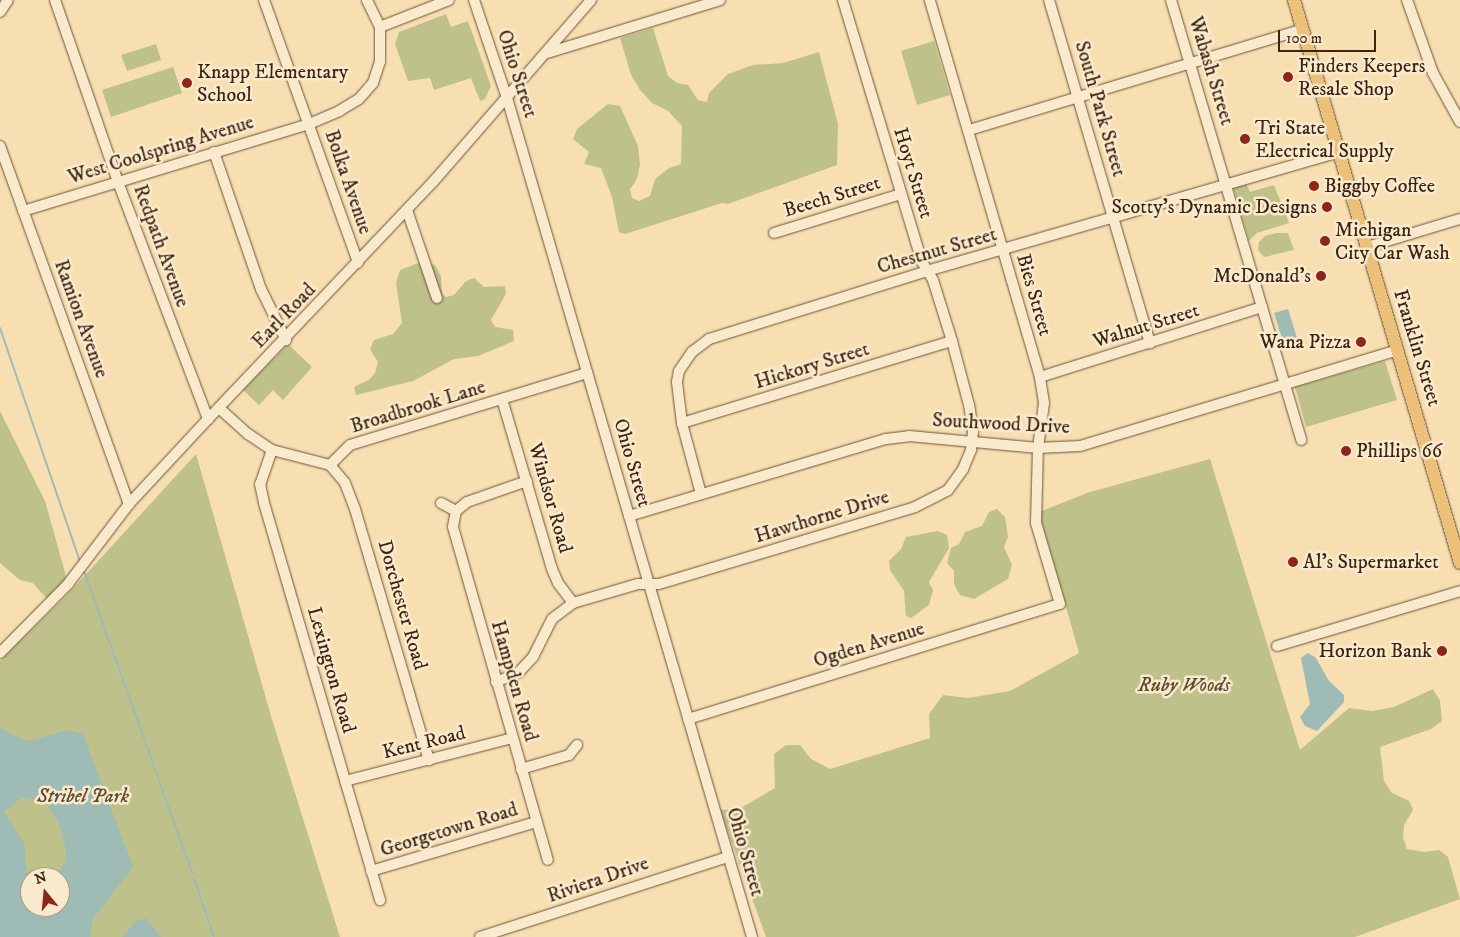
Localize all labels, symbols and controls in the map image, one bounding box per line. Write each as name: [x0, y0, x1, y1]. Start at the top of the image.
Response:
street label: Wabash Street: [1183, 14, 1239, 128]
scale bar: [1280, 20, 1378, 52]
street label: Ohio Street: [492, 27, 542, 121]
text: 100 m: [1286, 29, 1322, 48]
street label: South Park Street: [1069, 38, 1131, 180]
place label: Finders Keepers Resale Shop: [1298, 54, 1425, 101]
place label: Knapp Elementary School: [197, 60, 348, 107]
marker: Finders Keepers Resale Shop: [1282, 71, 1294, 83]
marker: Knapp Elementary School: [181, 77, 193, 89]
street label: West Coolspring Avenue: [65, 110, 257, 190]
place label: Tri State Electrical Supply: [1255, 116, 1394, 163]
street label: Hoyt Street: [888, 125, 938, 221]
street label: Bolka Avenue: [319, 127, 377, 237]
marker: Tri State Electrical Supply: [1239, 133, 1251, 145]
street label: Beech Street: [781, 171, 883, 223]
place label: Biggby Coffee: [1324, 174, 1435, 198]
marker: Biggby Coffee: [1308, 180, 1320, 192]
street label: Redpath Avenue: [128, 181, 194, 311]
place label: Scotty's Dynamic Designs: [1111, 195, 1317, 219]
marker: Scotty's Dynamic Designs: [1321, 201, 1333, 213]
place label: Michigan City Car Wash: [1335, 218, 1450, 265]
street label: Chestnut Street: [875, 222, 999, 280]
marker: Michigan City Car Wash: [1319, 235, 1331, 247]
street label: Bies Street: [1011, 251, 1057, 339]
street label: Ramion Avenue: [48, 257, 114, 381]
place label: McDonald's: [1213, 264, 1311, 288]
marker: McDonald's: [1315, 270, 1327, 282]
street label: Earl Road: [247, 278, 321, 354]
street label: Franklin Street: [1388, 287, 1446, 409]
street label: Walnut Street: [1090, 298, 1202, 354]
place label: Wana Pizza: [1260, 330, 1351, 354]
marker: Wana Pizza: [1355, 336, 1367, 348]
street label: Hickory Street: [752, 337, 872, 395]
street label: Broadbrook Lane: [348, 375, 488, 439]
street label: Southwood Drive: [932, 408, 1070, 440]
street label: Ohio Street: [608, 416, 656, 510]
place label: Phillips 66: [1356, 439, 1442, 463]
street label: Windsor Road: [523, 440, 577, 556]
marker: Phillips 66: [1340, 445, 1352, 457]
street label: Hawthorne Drive: [752, 485, 892, 549]
street label: Dorchester Road: [372, 537, 432, 673]
place label: Al's Supermarket: [1303, 550, 1439, 574]
marker: Al's Supermarket: [1287, 556, 1299, 568]
street label: Lexington Road: [302, 604, 360, 736]
street label: Ogden Avenue: [811, 617, 927, 673]
street label: Hampden Road: [485, 618, 543, 744]
place label: Horizon Bank: [1319, 639, 1432, 663]
marker: Horizon Bank: [1436, 645, 1448, 657]
park label: Ruby Woods: [1138, 673, 1230, 697]
street label: Kent Road: [380, 721, 468, 765]
park label: Stribel Park: [37, 784, 129, 808]
street label: Georgetown Road: [377, 798, 521, 862]
street label: Ohio Street: [721, 805, 769, 899]
street label: Riviera Drive: [544, 851, 652, 909]
north arrow: [20, 867, 70, 917]
text: N: [33, 868, 49, 889]

